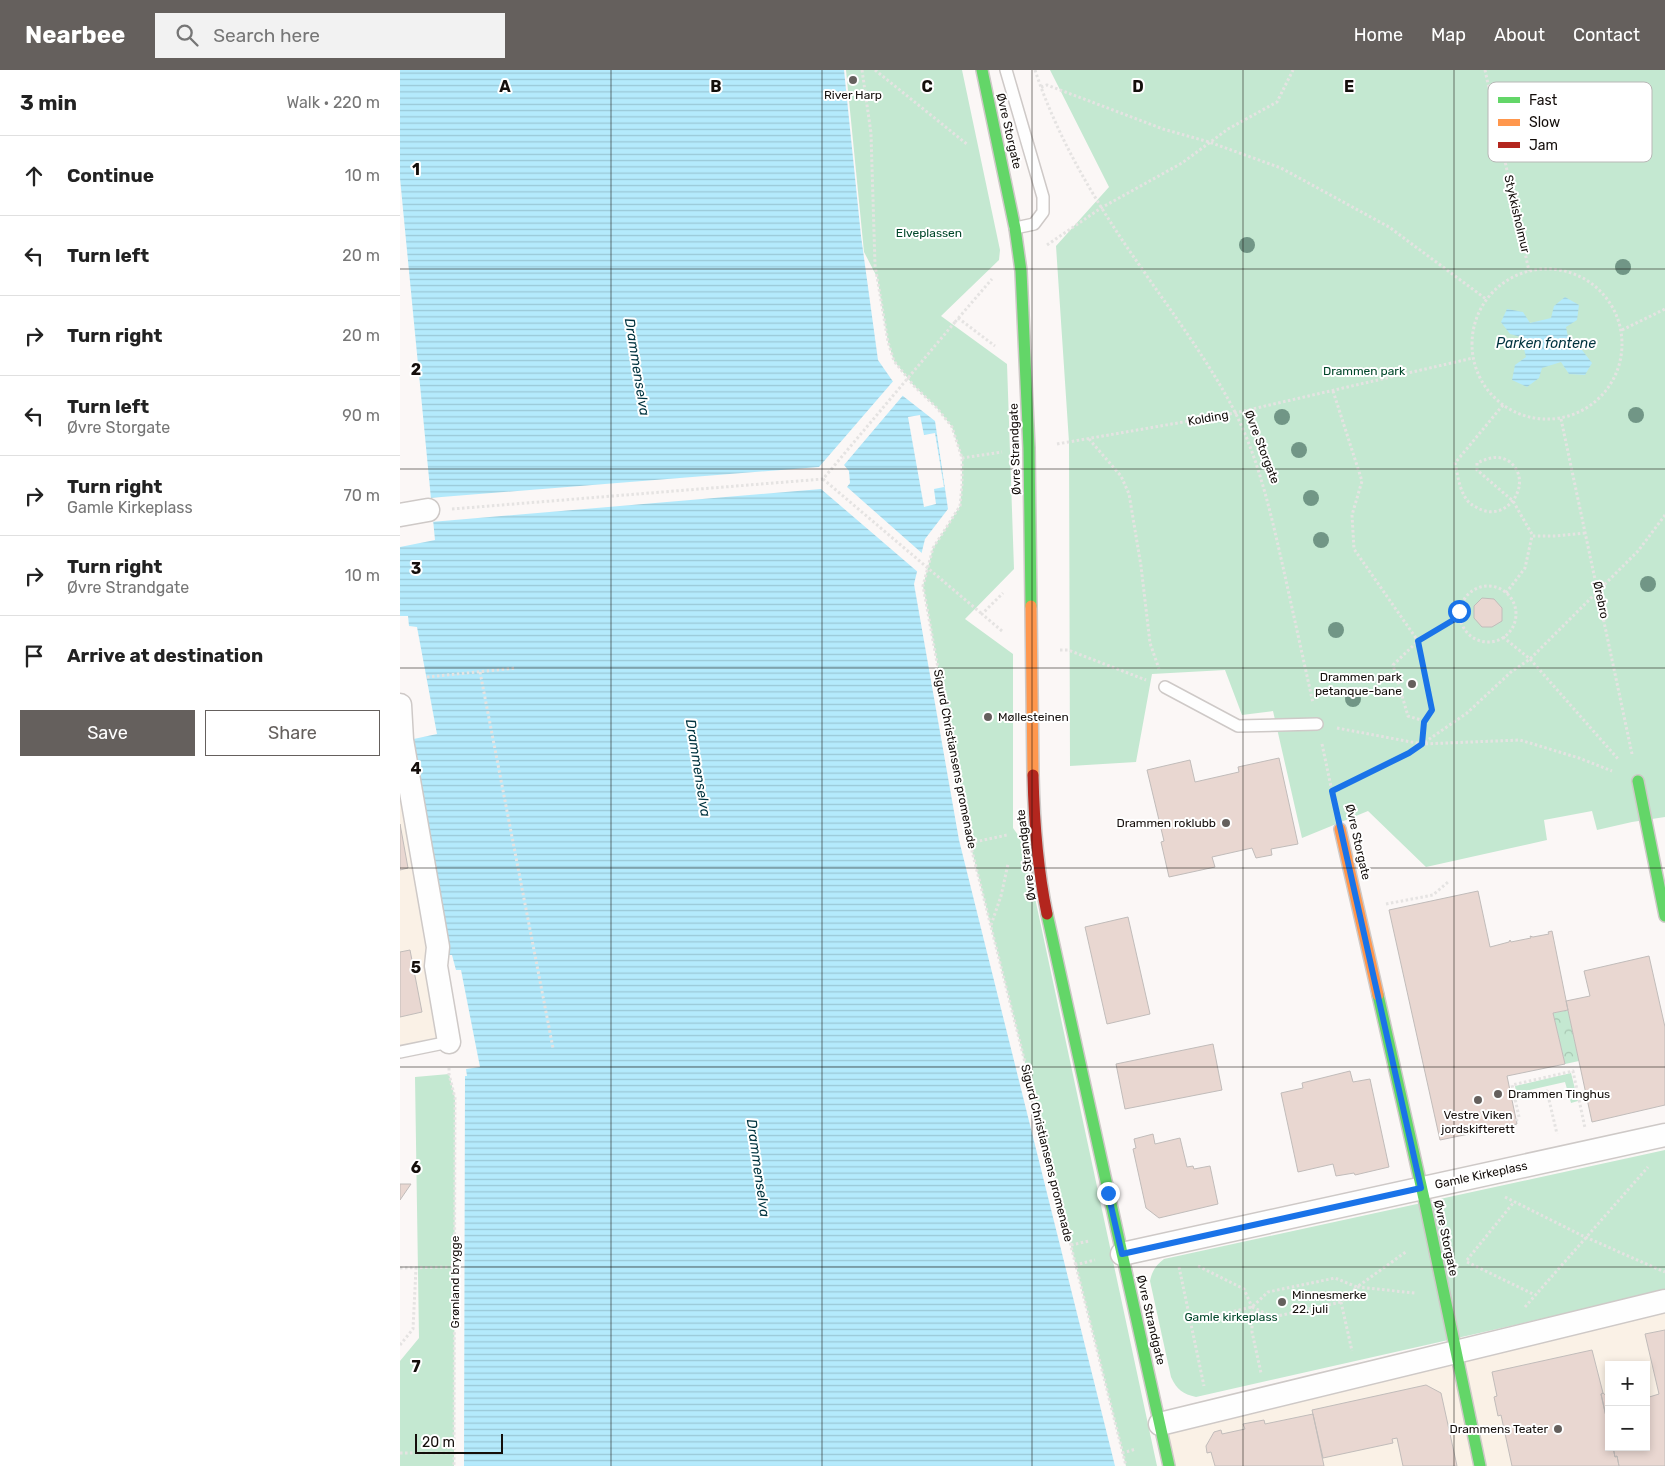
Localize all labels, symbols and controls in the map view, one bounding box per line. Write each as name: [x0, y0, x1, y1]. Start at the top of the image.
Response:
search box: [155, 13, 505, 58]
text: Nearbee: [25, 21, 125, 49]
icon: search: [173, 21, 201, 49]
text: Search here: [213, 24, 320, 47]
text: Home: [1354, 24, 1403, 46]
text: Map: [1431, 24, 1466, 46]
text: About: [1494, 24, 1545, 46]
text: Contact: [1573, 24, 1640, 46]
marker: River Harp: [847, 74, 859, 86]
text: A: [499, 77, 511, 96]
text: B: [710, 77, 722, 96]
text: C: [921, 77, 933, 96]
text: D: [1132, 77, 1144, 96]
text: E: [1344, 77, 1354, 96]
legend: [1488, 82, 1652, 162]
place label: River Harp: [824, 88, 882, 102]
text: 3 min: [20, 90, 77, 115]
street label: Øvre Storgate: [993, 92, 1025, 171]
text: Fast: [1529, 92, 1558, 109]
text: Walk · 220 m: [287, 93, 380, 112]
text: Slow: [1529, 114, 1560, 131]
text: Jam: [1529, 137, 1558, 154]
text: 1: [412, 160, 420, 179]
icon: ahead: [20, 162, 48, 190]
text: Continue: [67, 164, 154, 187]
text: 10 m: [345, 166, 380, 185]
street label: Stykkisholmur: [1501, 174, 1533, 255]
park label: Elveplassen: [896, 226, 962, 240]
icon: left: [20, 242, 48, 270]
text: Turn left: [67, 244, 149, 267]
text: 20 m: [342, 246, 380, 265]
water label: Drammenselva: [621, 317, 653, 417]
icon: right: [20, 322, 48, 350]
text: Turn right: [67, 324, 162, 347]
text: 20 m: [342, 326, 380, 345]
water label: Parken fontene: [1496, 335, 1596, 352]
text: 2: [411, 360, 421, 379]
park label: Drammen park: [1323, 364, 1406, 378]
text: Turn left: [67, 395, 149, 418]
icon: left: [20, 402, 48, 430]
street label: Øvre Strandgate: [1006, 403, 1024, 495]
text: 90 m: [342, 406, 380, 425]
street label: Kolding: [1187, 408, 1229, 428]
street label: Øvre Storgate: [1242, 408, 1283, 486]
text: Øvre Storgate: [67, 418, 170, 437]
text: Turn right: [67, 475, 162, 498]
icon: right: [20, 482, 48, 510]
text: 70 m: [343, 486, 380, 505]
text: Gamle Kirkeplass: [67, 498, 193, 517]
text: Turn right: [67, 555, 162, 578]
text: 3: [411, 559, 421, 578]
icon: right: [20, 562, 48, 590]
text: 10 m: [345, 566, 380, 585]
text: Øvre Strandgate: [67, 578, 189, 597]
street label: Ørebro: [1590, 580, 1612, 620]
route start: [1448, 600, 1471, 623]
icon: arrive: [20, 642, 48, 670]
text: Arrive at destination: [67, 644, 263, 667]
street label: Sigurd Christiansens promenade: [931, 668, 979, 850]
place label: Drammen park petanque-bane: [1315, 670, 1403, 698]
marker: Drammen park petanque-bane: [1406, 678, 1418, 690]
button: Save: [20, 710, 195, 756]
button: Share: [205, 710, 380, 756]
place label: Møllesteinen: [998, 710, 1069, 724]
marker: Møllesteinen: [982, 711, 994, 723]
water label: Drammenselva: [682, 718, 714, 818]
text: 4: [411, 759, 422, 778]
street label: Øvre Storgate: [1342, 803, 1374, 882]
street label: Øvre Strandgate: [1013, 808, 1039, 901]
place label: Drammen roklubb: [1116, 816, 1216, 830]
marker: Drammen roklubb: [1220, 817, 1232, 829]
text: 5: [411, 958, 421, 977]
street label: Sigurd Christiansens promenade: [1018, 1063, 1076, 1243]
place label: Drammen Tinghus: [1508, 1087, 1610, 1101]
marker: Drammen Tinghus: [1492, 1088, 1504, 1100]
marker: Vestre Viken jordskifterett: [1472, 1094, 1484, 1106]
place label: Vestre Viken jordskifterett: [1440, 1108, 1515, 1136]
water label: Drammenselva: [743, 1118, 773, 1218]
text: 6: [411, 1158, 421, 1177]
street label: Gamle Kirkeplass: [1433, 1158, 1529, 1192]
route end: [1097, 1182, 1120, 1205]
street label: Øvre Storgate: [1431, 1199, 1461, 1278]
street label: Grønland brygge: [448, 1235, 462, 1328]
street label: Øvre Strandgate: [1134, 1274, 1168, 1367]
place label: Minnesmerke 22. juli: [1292, 1288, 1367, 1316]
marker: Minnesmerke 22. juli: [1276, 1296, 1288, 1308]
park label: Gamle kirkeplass: [1184, 1310, 1278, 1324]
text: 7: [411, 1357, 421, 1376]
map controls: [1605, 1361, 1650, 1451]
button: +: [1605, 1361, 1650, 1406]
button: −: [1605, 1406, 1650, 1451]
place label: Drammens Teater: [1450, 1422, 1548, 1436]
marker: Drammens Teater: [1552, 1423, 1564, 1435]
scale bar: [415, 1431, 502, 1454]
text: 20 m: [422, 1434, 455, 1451]

